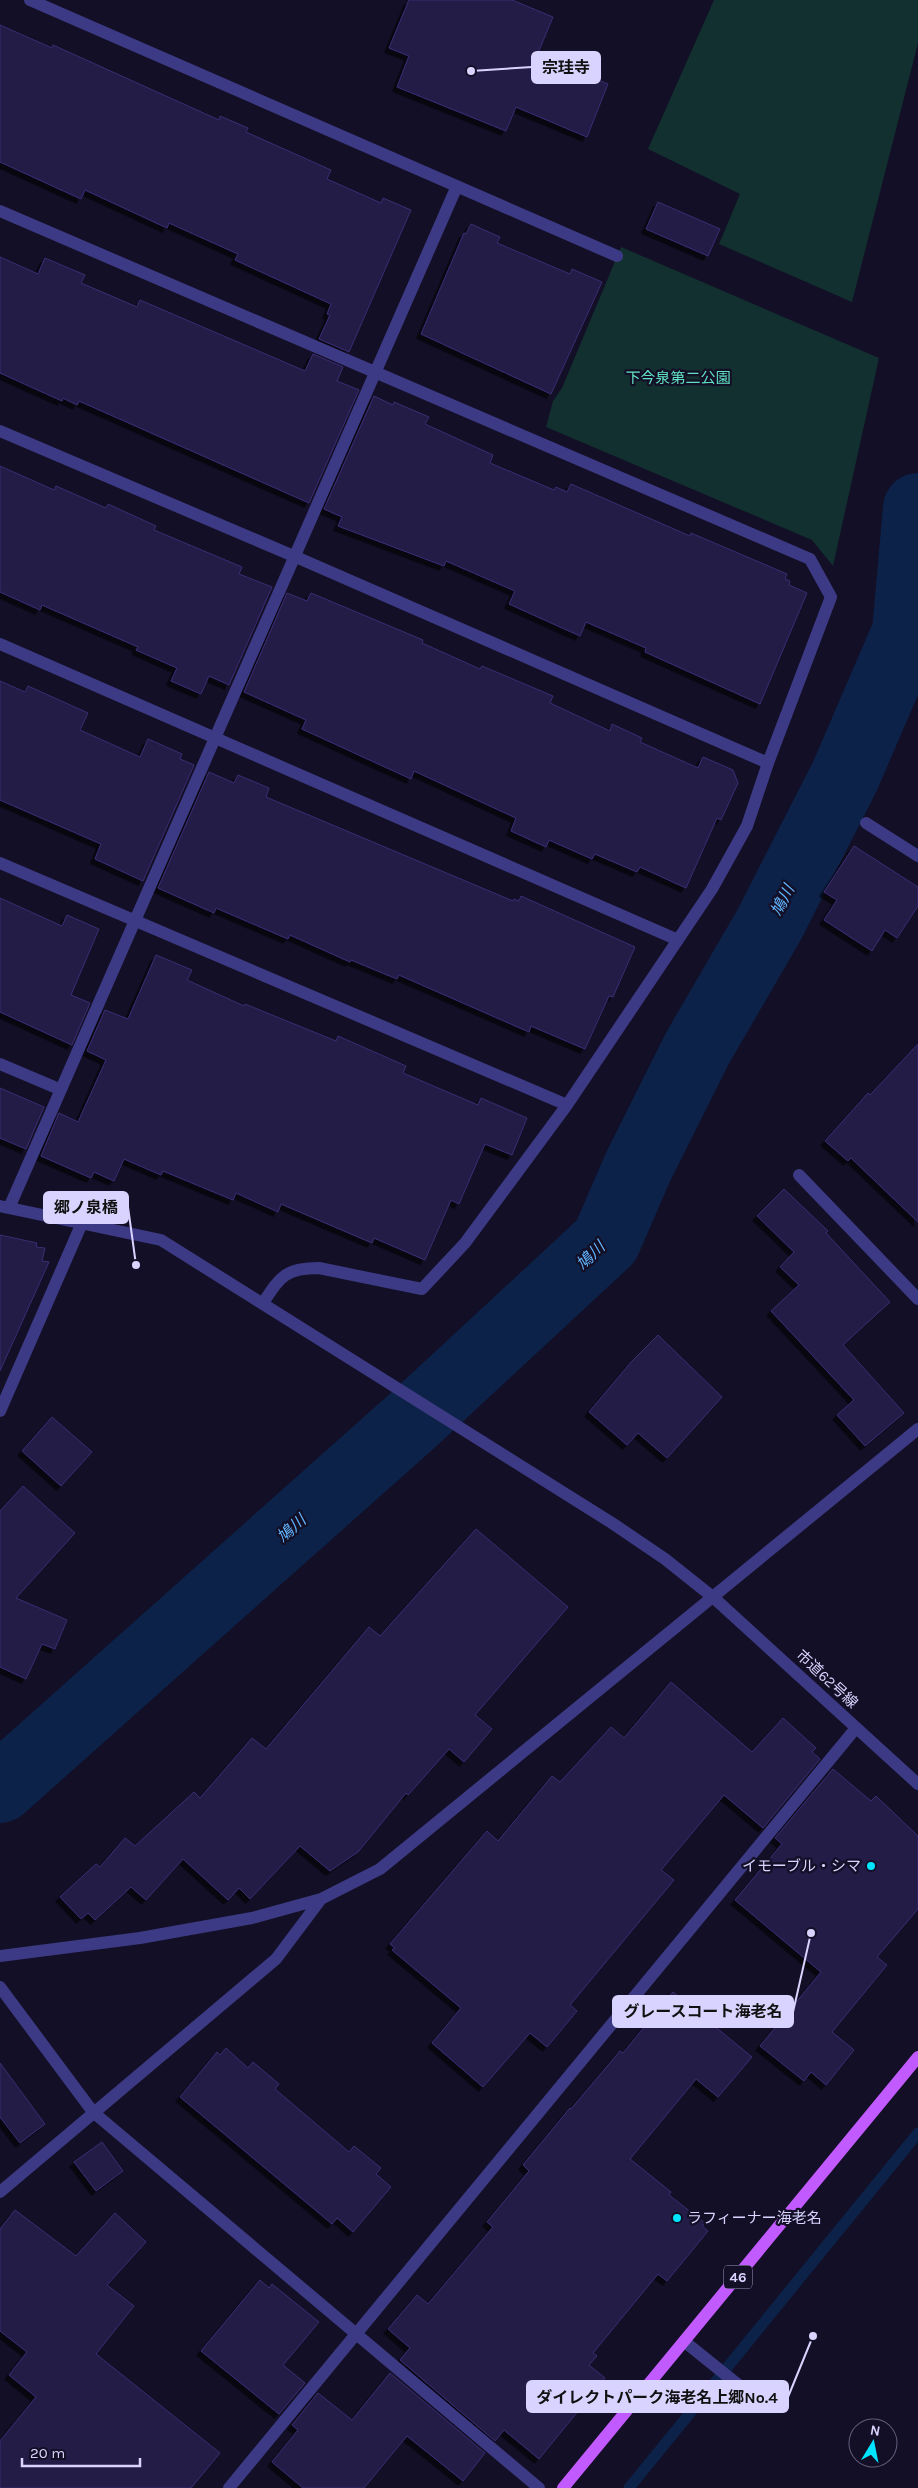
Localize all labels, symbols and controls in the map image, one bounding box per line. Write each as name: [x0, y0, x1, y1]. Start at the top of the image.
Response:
callout: 宗珪寺: [532, 52, 600, 83]
text: 宗珪寺: [542, 58, 590, 77]
park label: 下今泉第二公園: [625, 369, 731, 387]
water label: 鳩川: [767, 880, 799, 919]
callout: 郷ノ泉橋: [44, 1192, 128, 1223]
text: 郷ノ泉橋: [54, 1198, 118, 1217]
water label: 鳩川: [572, 1236, 610, 1273]
water label: 鳩川: [273, 1509, 311, 1546]
street label: 市道62号線: [793, 1646, 861, 1712]
place label: イモーブル・シマ: [742, 1857, 861, 1875]
marker: イモーブル・シマ: [865, 1860, 877, 1872]
callout: グレースコート海老名: [613, 1996, 793, 2027]
text: グレースコート海老名: [623, 2002, 783, 2021]
place label: ラフィーナー海老名: [687, 2209, 822, 2227]
marker: ラフィーナー海老名: [671, 2212, 683, 2224]
road number: 46: [724, 2266, 752, 2288]
callout: ダイレクトパーク海老名上郷No.4: [527, 2381, 788, 2412]
text: ダイレクトパーク海老名上郷No.4: [536, 2388, 778, 2407]
north arrow: [848, 2418, 898, 2468]
text: N: [869, 2421, 882, 2440]
scale bar: [22, 2436, 140, 2468]
text: 20 m: [30, 2444, 65, 2462]

